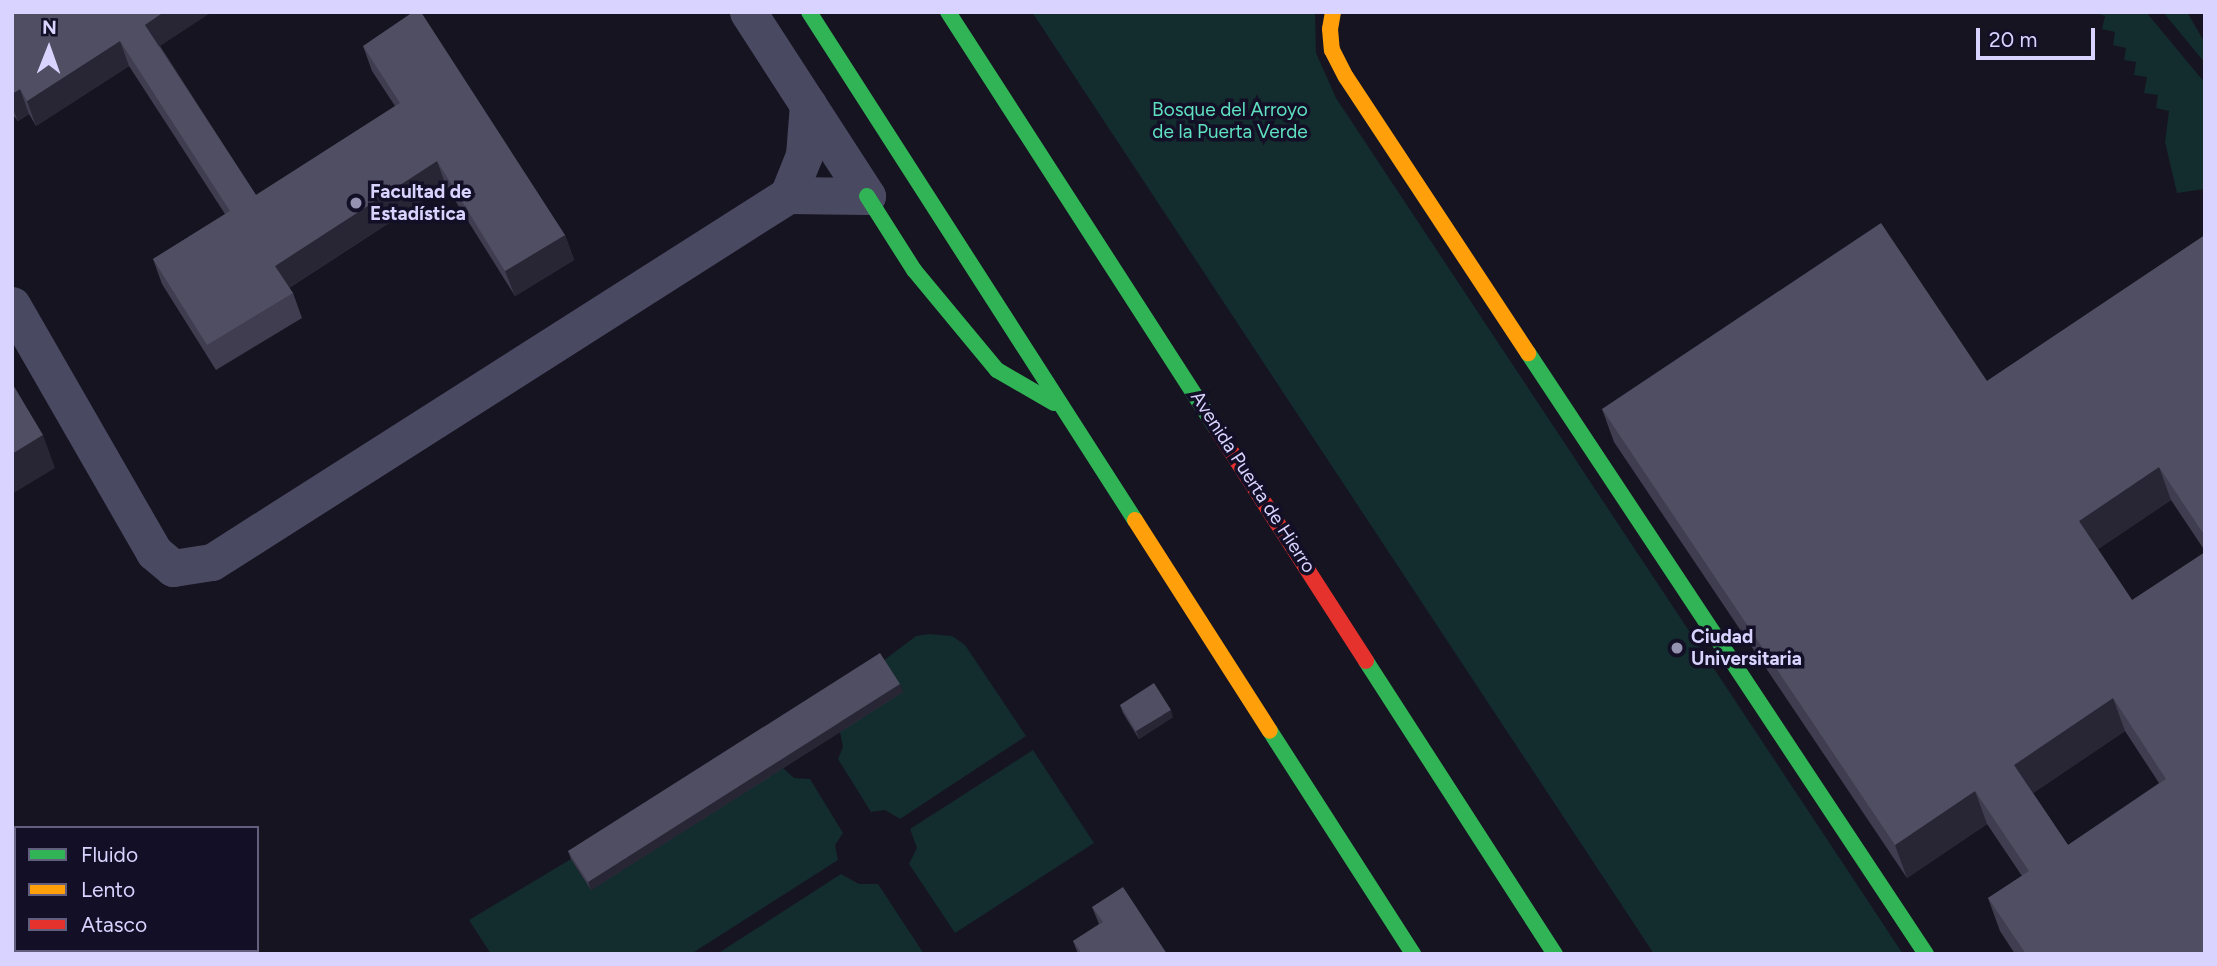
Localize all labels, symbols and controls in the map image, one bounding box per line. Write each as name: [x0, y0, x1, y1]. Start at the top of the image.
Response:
north arrow: [14, 14, 84, 84]
scale bar: [1979, 14, 2098, 58]
text: N: [42, 16, 57, 39]
text: 20 m: [1989, 27, 2037, 52]
park label: Bosque del Arroyo de la Puerta Verde: [1152, 99, 1308, 143]
place label: Facultad de Estadística: [370, 181, 472, 225]
marker: Facultad de Estadística: [348, 195, 364, 211]
street label: Avenida Puerta de Hierro: [1186, 387, 1320, 577]
place label: Ciudad Universitaria: [1691, 626, 1802, 670]
marker: Ciudad Universitaria: [1669, 640, 1685, 656]
legend: [14, 826, 259, 952]
text: Fluido: [81, 842, 138, 867]
text: Lento: [81, 877, 135, 902]
text: Atasco: [81, 912, 147, 937]

